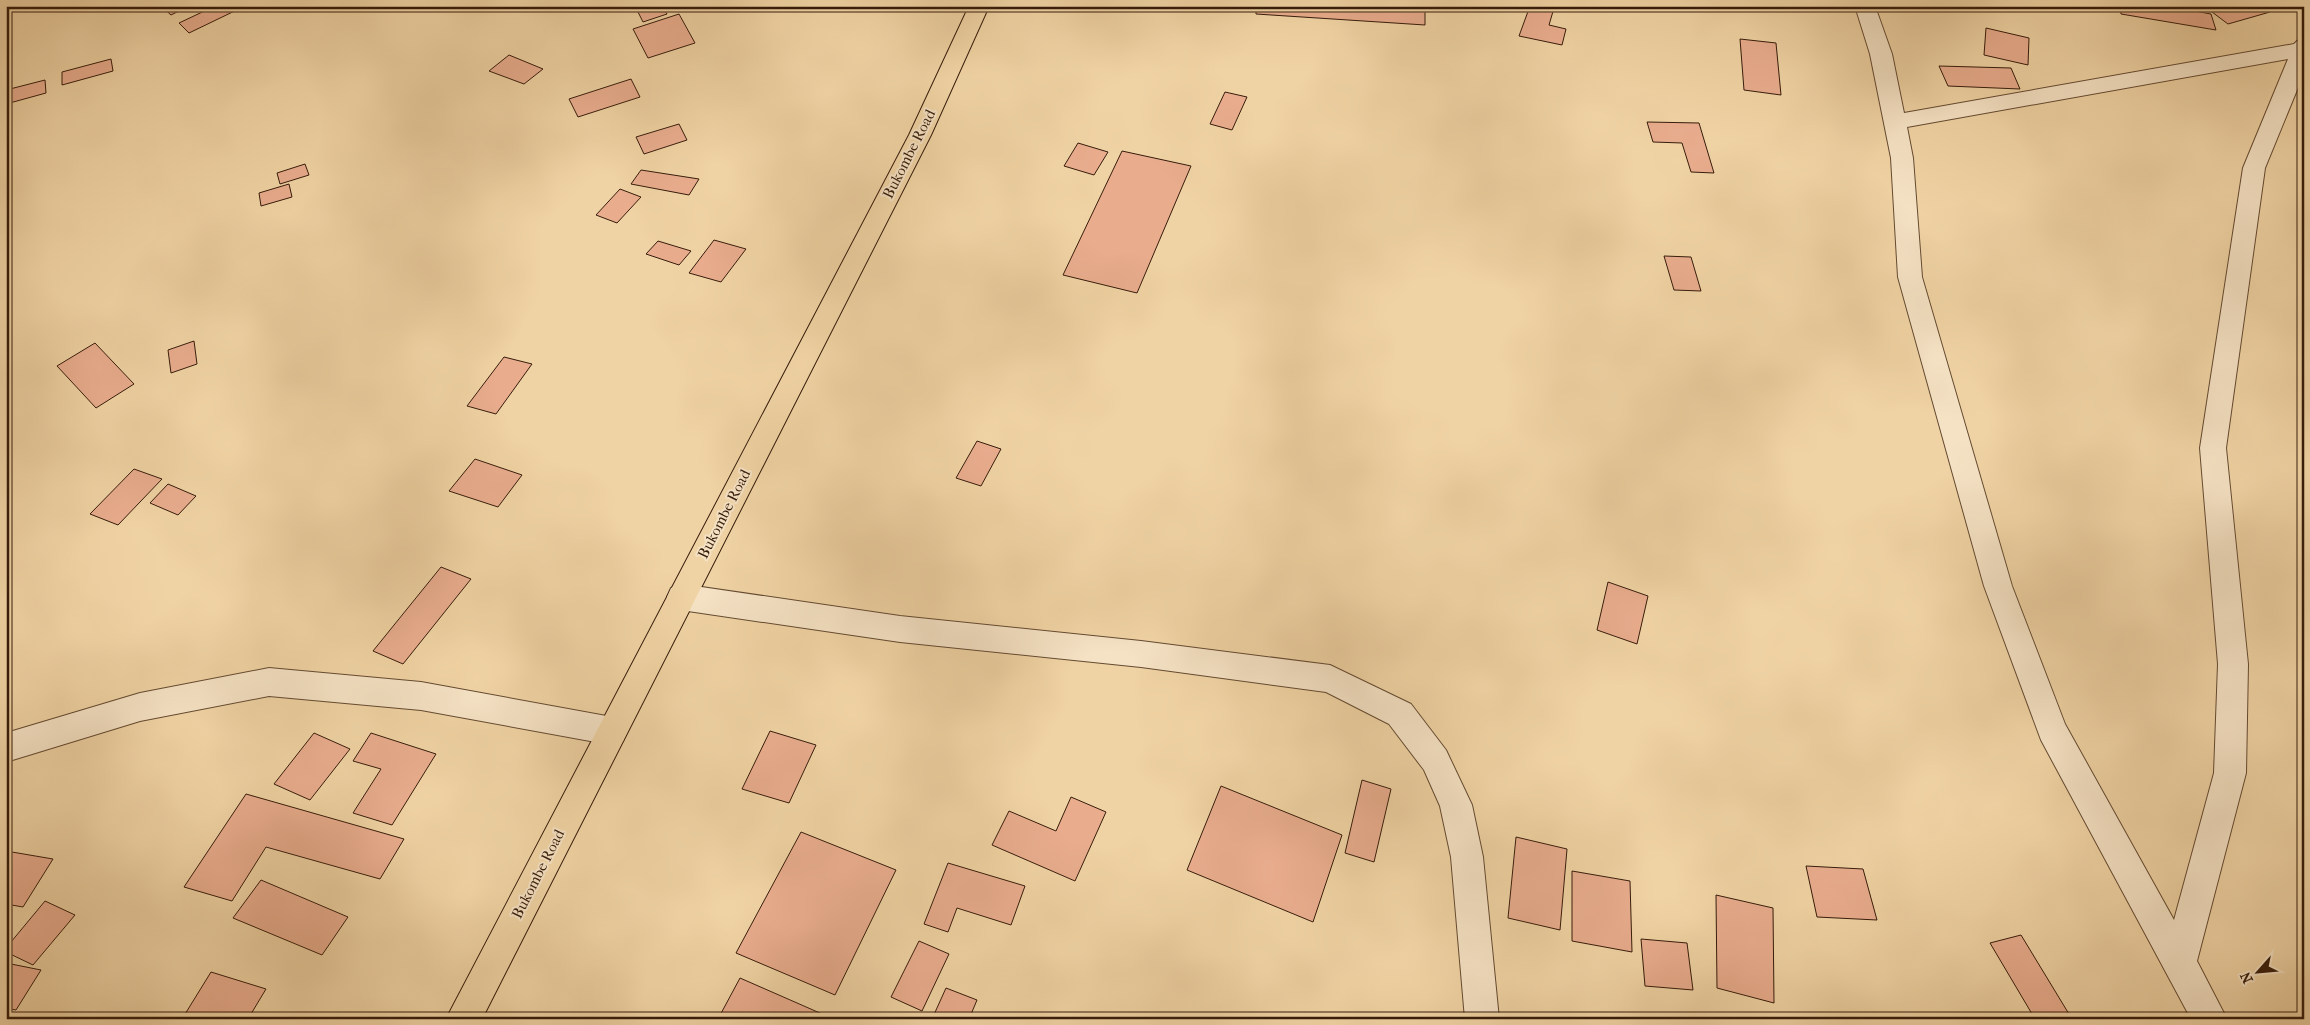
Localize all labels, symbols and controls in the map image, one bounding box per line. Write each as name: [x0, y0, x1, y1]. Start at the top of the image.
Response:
street label: Bukombe Road: [879, 106, 940, 202]
street label: Bukombe Road: [694, 466, 755, 562]
street label: Bukombe Road: [508, 826, 569, 922]
north arrow: [2232, 948, 2282, 998]
text: N: [2237, 969, 2257, 986]

